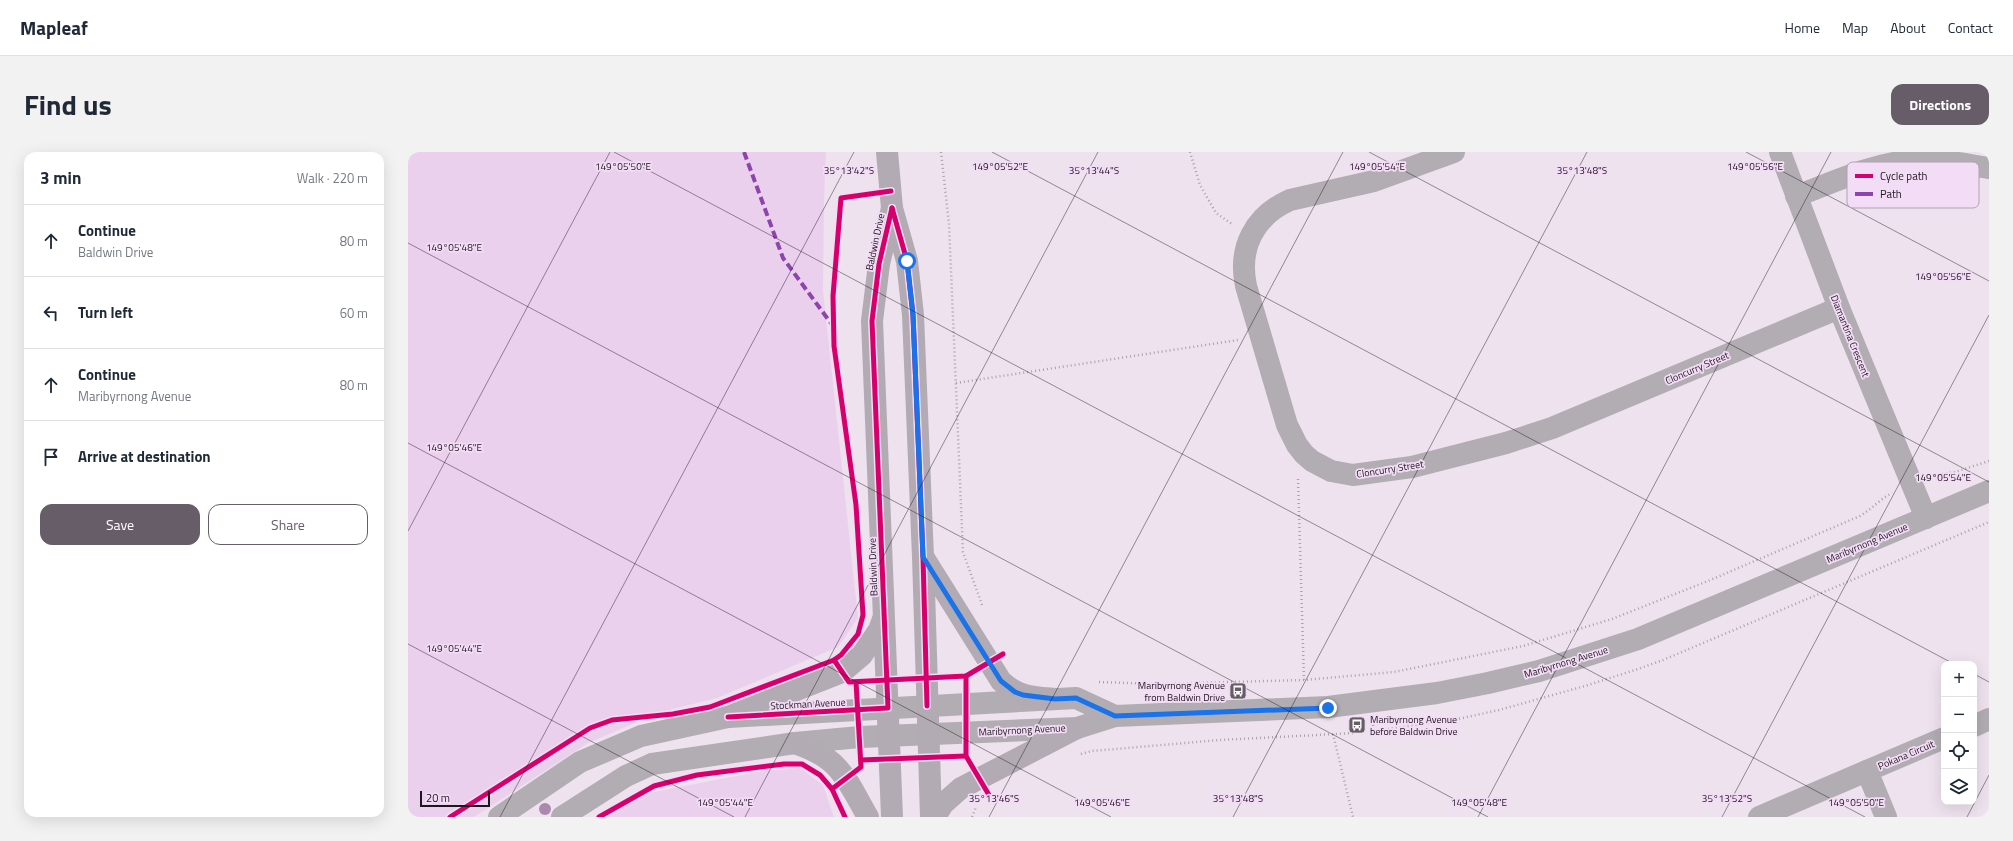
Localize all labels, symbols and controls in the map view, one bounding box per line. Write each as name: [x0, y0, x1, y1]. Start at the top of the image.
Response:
text: Mapleaf: [20, 13, 88, 42]
text: Home: [1785, 17, 1820, 38]
text: Map: [1842, 17, 1868, 38]
text: About: [1890, 17, 1926, 38]
text: Contact: [1948, 17, 1993, 38]
text: Find us: [24, 83, 112, 126]
button: Directions: [1891, 84, 1989, 125]
text: 149°05'50"E: [595, 159, 652, 174]
text: 149°05'52"E: [972, 159, 1029, 174]
text: 149°05'54"E: [1349, 159, 1406, 174]
text: 149°05'56"E: [1727, 159, 1784, 174]
legend: [1847, 162, 1979, 208]
text: 35°13'42"S: [824, 163, 874, 178]
text: 35°13'44"S: [1069, 163, 1119, 178]
text: 35°13'48"S: [1557, 163, 1607, 178]
text: 3 min: [40, 165, 81, 191]
text: Walk · 220 m: [297, 168, 368, 188]
text: Cycle path: [1880, 168, 1928, 184]
text: Path: [1880, 186, 1902, 202]
street label: Baldwin Drive: [862, 212, 888, 272]
text: Continue: [78, 219, 136, 242]
icon: ahead: [40, 230, 62, 252]
text: 80 m: [340, 231, 368, 251]
text: 149°05'48"E: [426, 240, 483, 255]
text: Baldwin Drive: [78, 242, 153, 262]
route start: [898, 252, 916, 270]
text: 149°05'56"E: [1915, 269, 1972, 284]
street label: Diamantina Crescent: [1827, 293, 1873, 380]
text: Turn left: [78, 301, 133, 324]
icon: left: [40, 302, 62, 324]
text: 60 m: [340, 303, 368, 323]
street label: Cloncurry Street: [1663, 348, 1732, 388]
text: Continue: [78, 363, 136, 386]
icon: ahead: [40, 374, 62, 396]
text: 80 m: [340, 375, 368, 395]
text: Maribyrnong Avenue: [78, 386, 191, 406]
text: 149°05'46"E: [426, 440, 483, 455]
text: Arrive at destination: [78, 445, 211, 468]
icon: arrive: [40, 446, 62, 468]
street label: Cloncurry Street: [1355, 456, 1425, 482]
text: 149°05'54"E: [1915, 470, 1972, 485]
button: Save: [40, 504, 200, 545]
button: Share: [208, 504, 368, 545]
street label: Maribyrnong Avenue: [1824, 519, 1910, 567]
street label: Baldwin Drive: [864, 538, 882, 596]
text: 149°05'44"E: [426, 641, 483, 656]
street label: Maribyrnong Avenue: [1522, 642, 1610, 682]
map controls: [1941, 661, 1977, 805]
button: +: [1941, 661, 1977, 697]
place label: Maribyrnong Avenue from Baldwin Drive: [1138, 678, 1225, 705]
bus stop icon: Maribyrnong Avenue from Baldwin Drive: [1228, 681, 1248, 701]
street label: Stockman Avenue: [770, 695, 846, 713]
button: −: [1941, 697, 1977, 733]
route end: [1319, 699, 1337, 717]
place label: Maribyrnong Avenue before Baldwin Drive: [1370, 712, 1457, 739]
bus stop icon: Maribyrnong Avenue before Baldwin Drive: [1347, 715, 1367, 735]
street label: Maribyrnong Avenue: [978, 720, 1066, 740]
button: locate: [1941, 733, 1977, 769]
street label: Pokana Circuit: [1876, 736, 1937, 774]
button: layers: [1941, 769, 1977, 805]
scale bar: [420, 789, 490, 808]
text: 20 m: [426, 790, 450, 806]
text: 35°13'46"S: [969, 791, 1019, 806]
text: 35°13'48"S: [1213, 791, 1263, 806]
text: 35°13'52"S: [1702, 791, 1752, 806]
text: 149°05'44"E: [697, 795, 754, 810]
text: 149°05'46"E: [1074, 795, 1131, 810]
text: 149°05'48"E: [1451, 795, 1508, 810]
text: 149°05'50"E: [1828, 795, 1885, 810]

